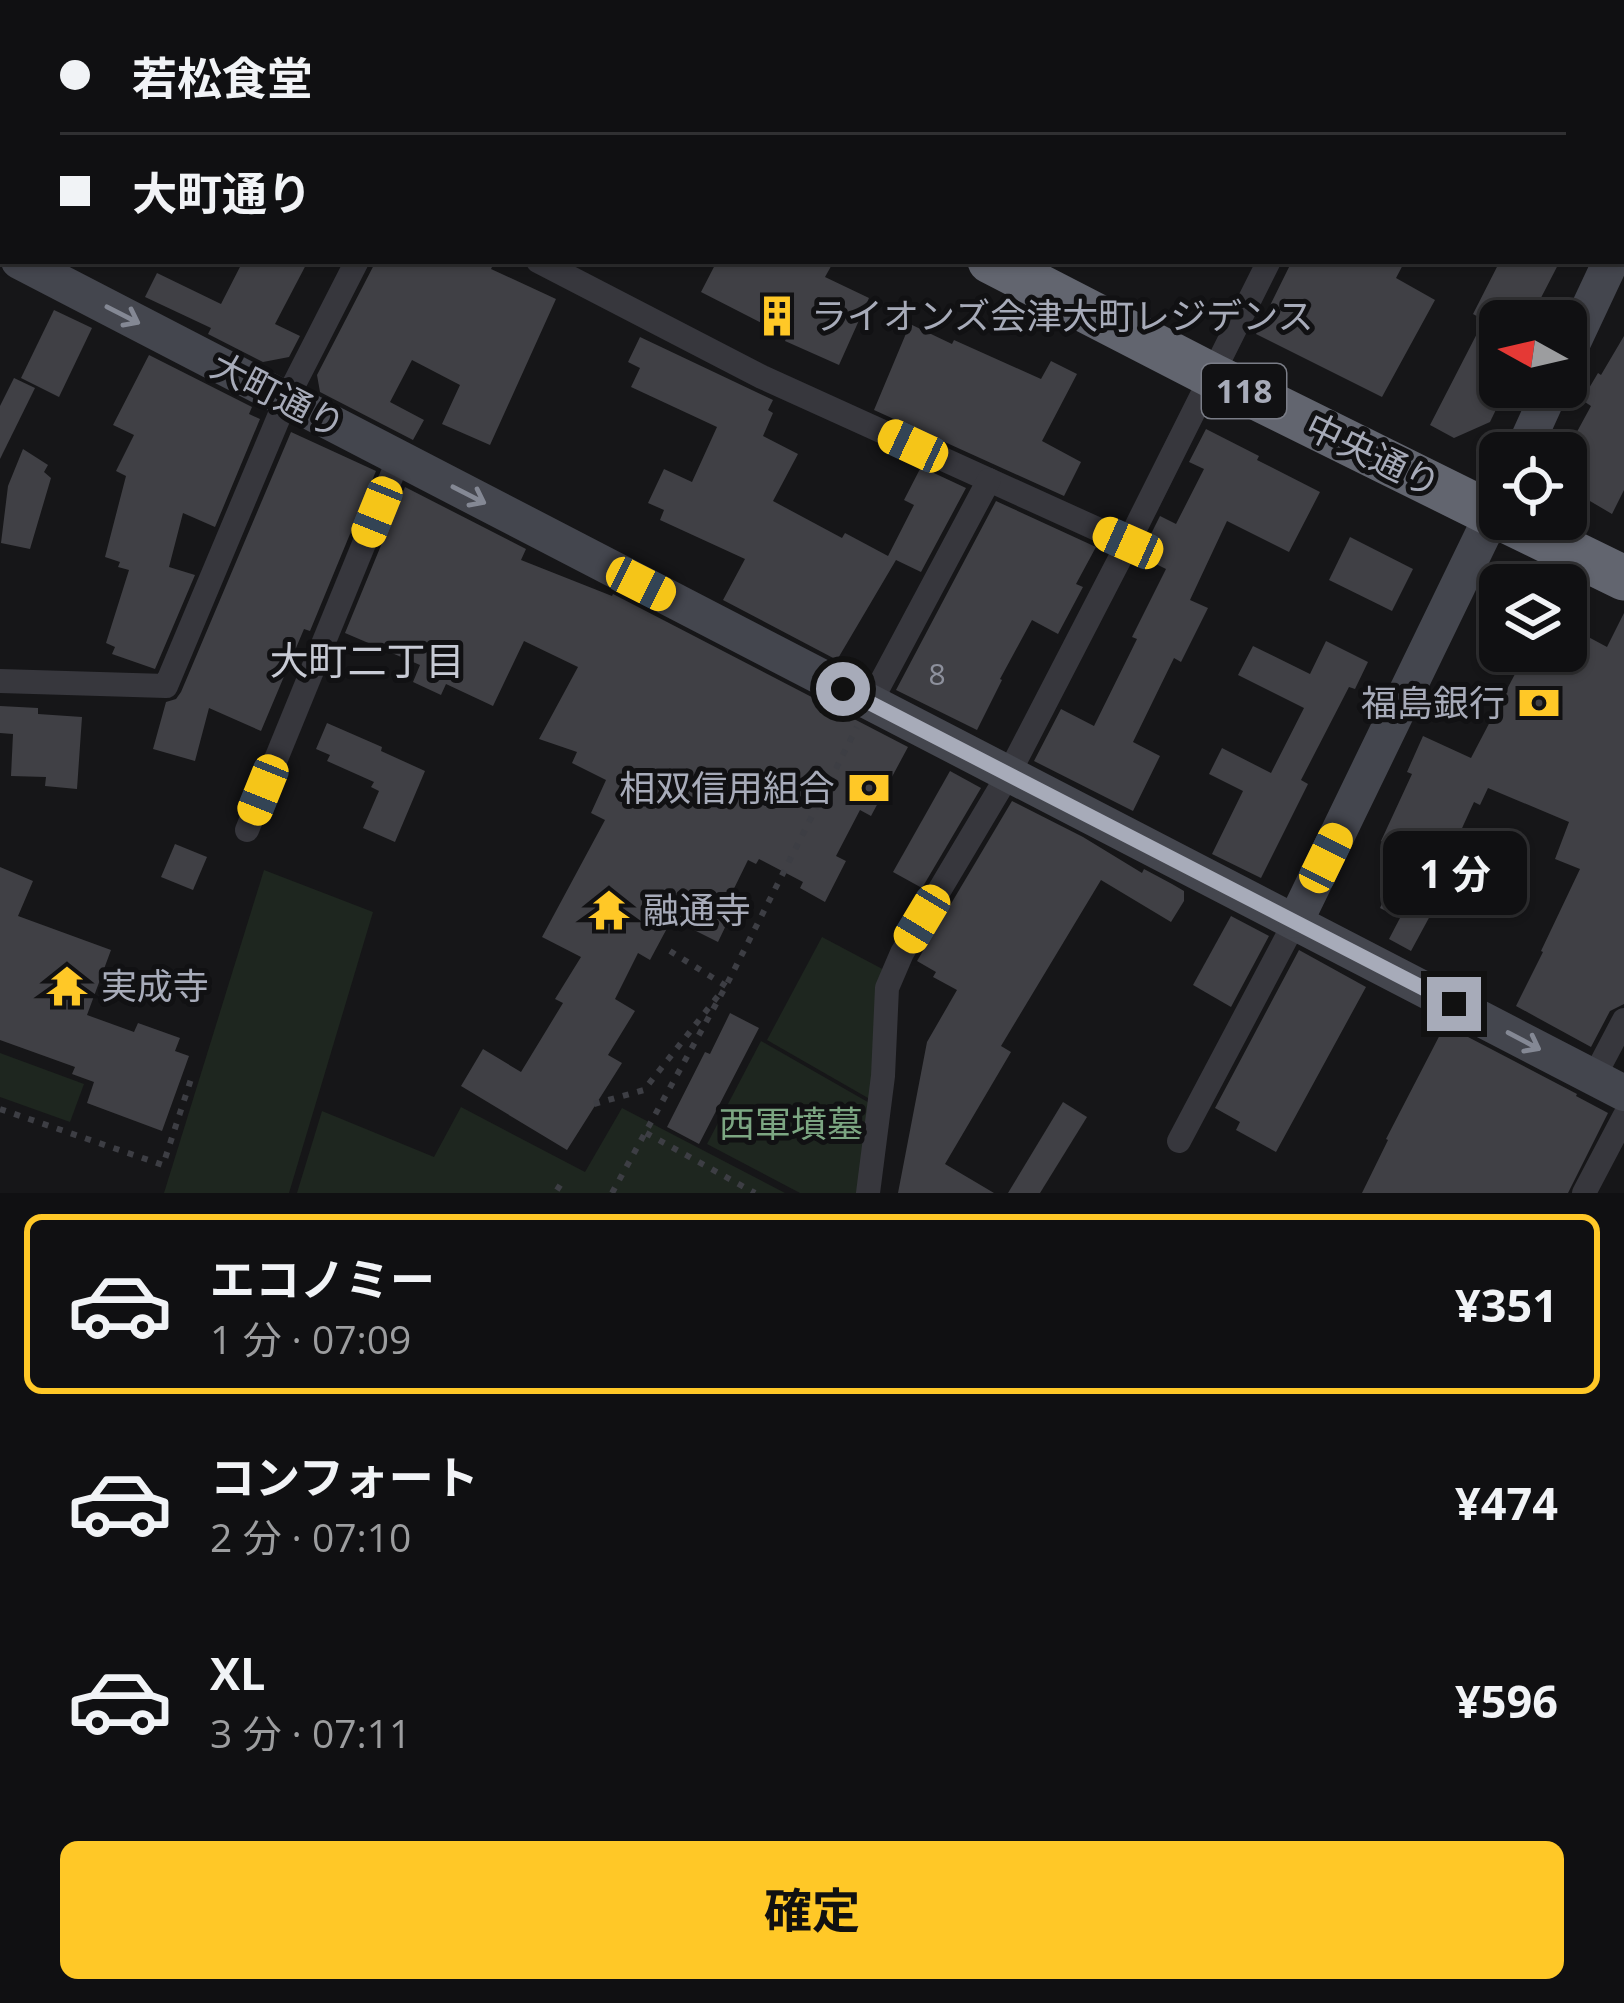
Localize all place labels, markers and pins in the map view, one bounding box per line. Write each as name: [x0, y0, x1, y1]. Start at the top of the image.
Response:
place label: ライオンズ会津大町レジデンス: [811, 291, 1314, 340]
building icon: ライオンズ会津大町レジデンス: [754, 293, 800, 339]
place label: 福島銀行: [1361, 678, 1505, 727]
bank icon: 福島銀行: [1516, 680, 1562, 726]
place label: 相双信用組合: [619, 763, 835, 812]
bank icon: 相双信用組合: [846, 765, 892, 811]
place label: 融通寺: [643, 885, 751, 934]
temple icon: 融通寺: [586, 887, 632, 933]
place label: 実成寺: [101, 961, 209, 1010]
temple icon: 実成寺: [44, 963, 90, 1009]

